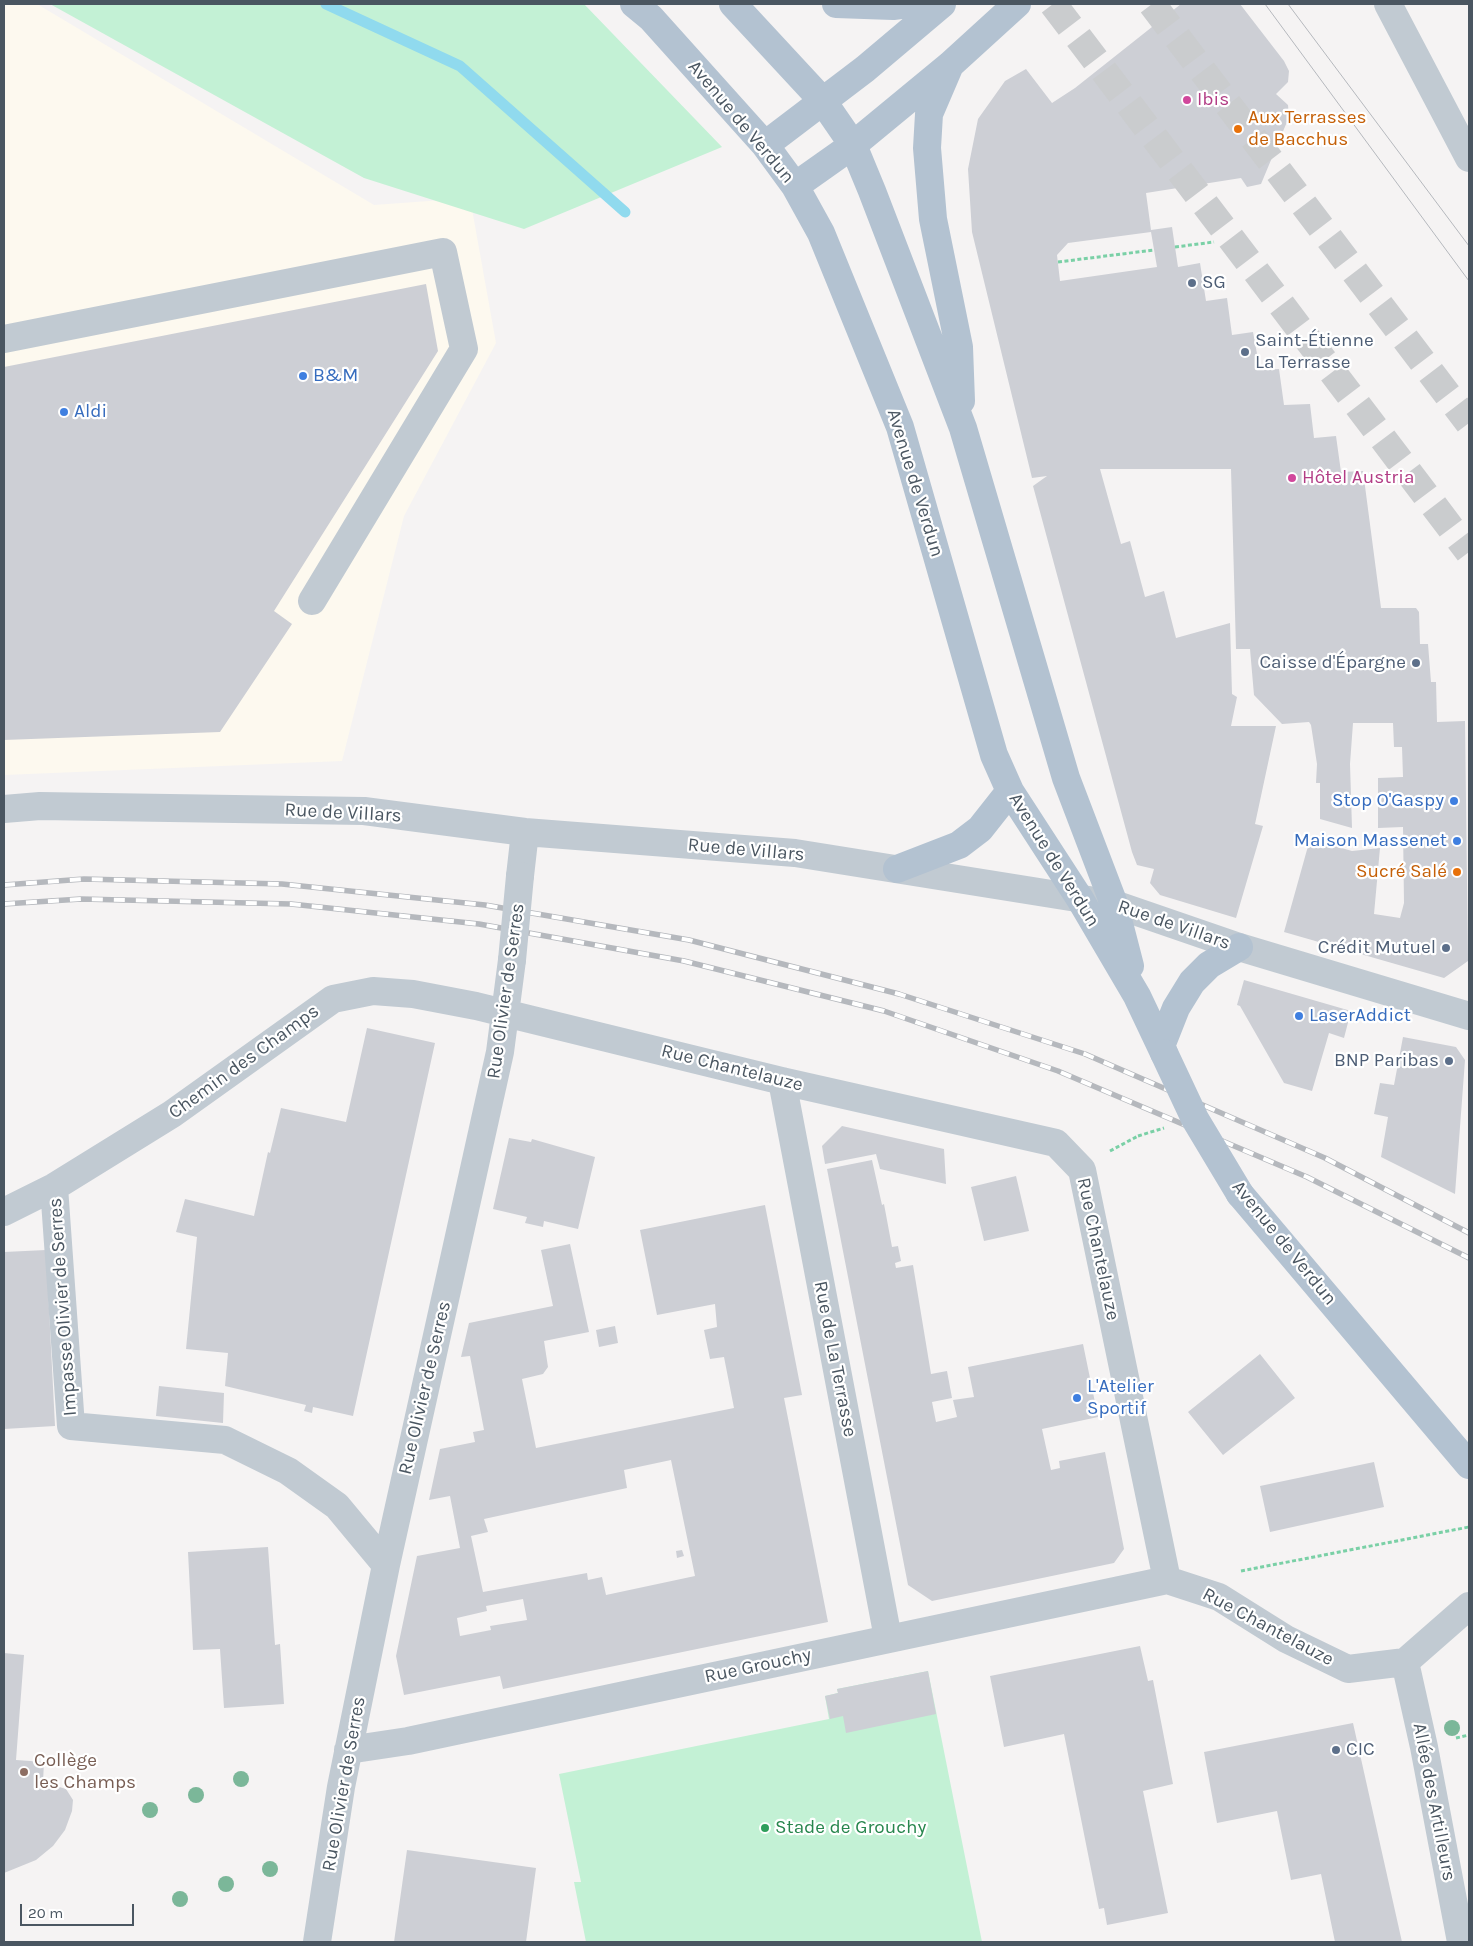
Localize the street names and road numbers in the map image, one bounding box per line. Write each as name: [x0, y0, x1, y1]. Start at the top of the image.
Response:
street label: Avenue de Verdun: [683, 56, 799, 188]
street label: Avenue de Verdun: [882, 406, 948, 560]
street label: Avenue de Verdun: [1004, 789, 1104, 931]
street label: Rue de Villars: [284, 799, 402, 827]
street label: Rue de Villars: [687, 834, 805, 866]
street label: Rue de Villars: [1115, 895, 1233, 955]
street label: Rue Olivier de Serres: [482, 902, 530, 1080]
street label: Chemin des Champs: [164, 1000, 324, 1124]
street label: Rue Chantelauze: [659, 1039, 805, 1097]
street label: Rue Chantelauze: [1072, 1176, 1124, 1322]
street label: Avenue de Verdun: [1227, 1176, 1341, 1310]
street label: Impasse Olivier de Serres: [44, 1197, 82, 1417]
street label: Rue de La Terrasse: [809, 1279, 861, 1439]
street label: Rue Olivier de Serres: [394, 1299, 456, 1477]
street label: Rue Chantelauze: [1198, 1583, 1338, 1671]
street label: Rue Grouchy: [703, 1644, 813, 1688]
street label: Rue Olivier de Serres: [317, 1695, 371, 1873]
street label: Allée des Artilleurs: [1408, 1721, 1460, 1883]

